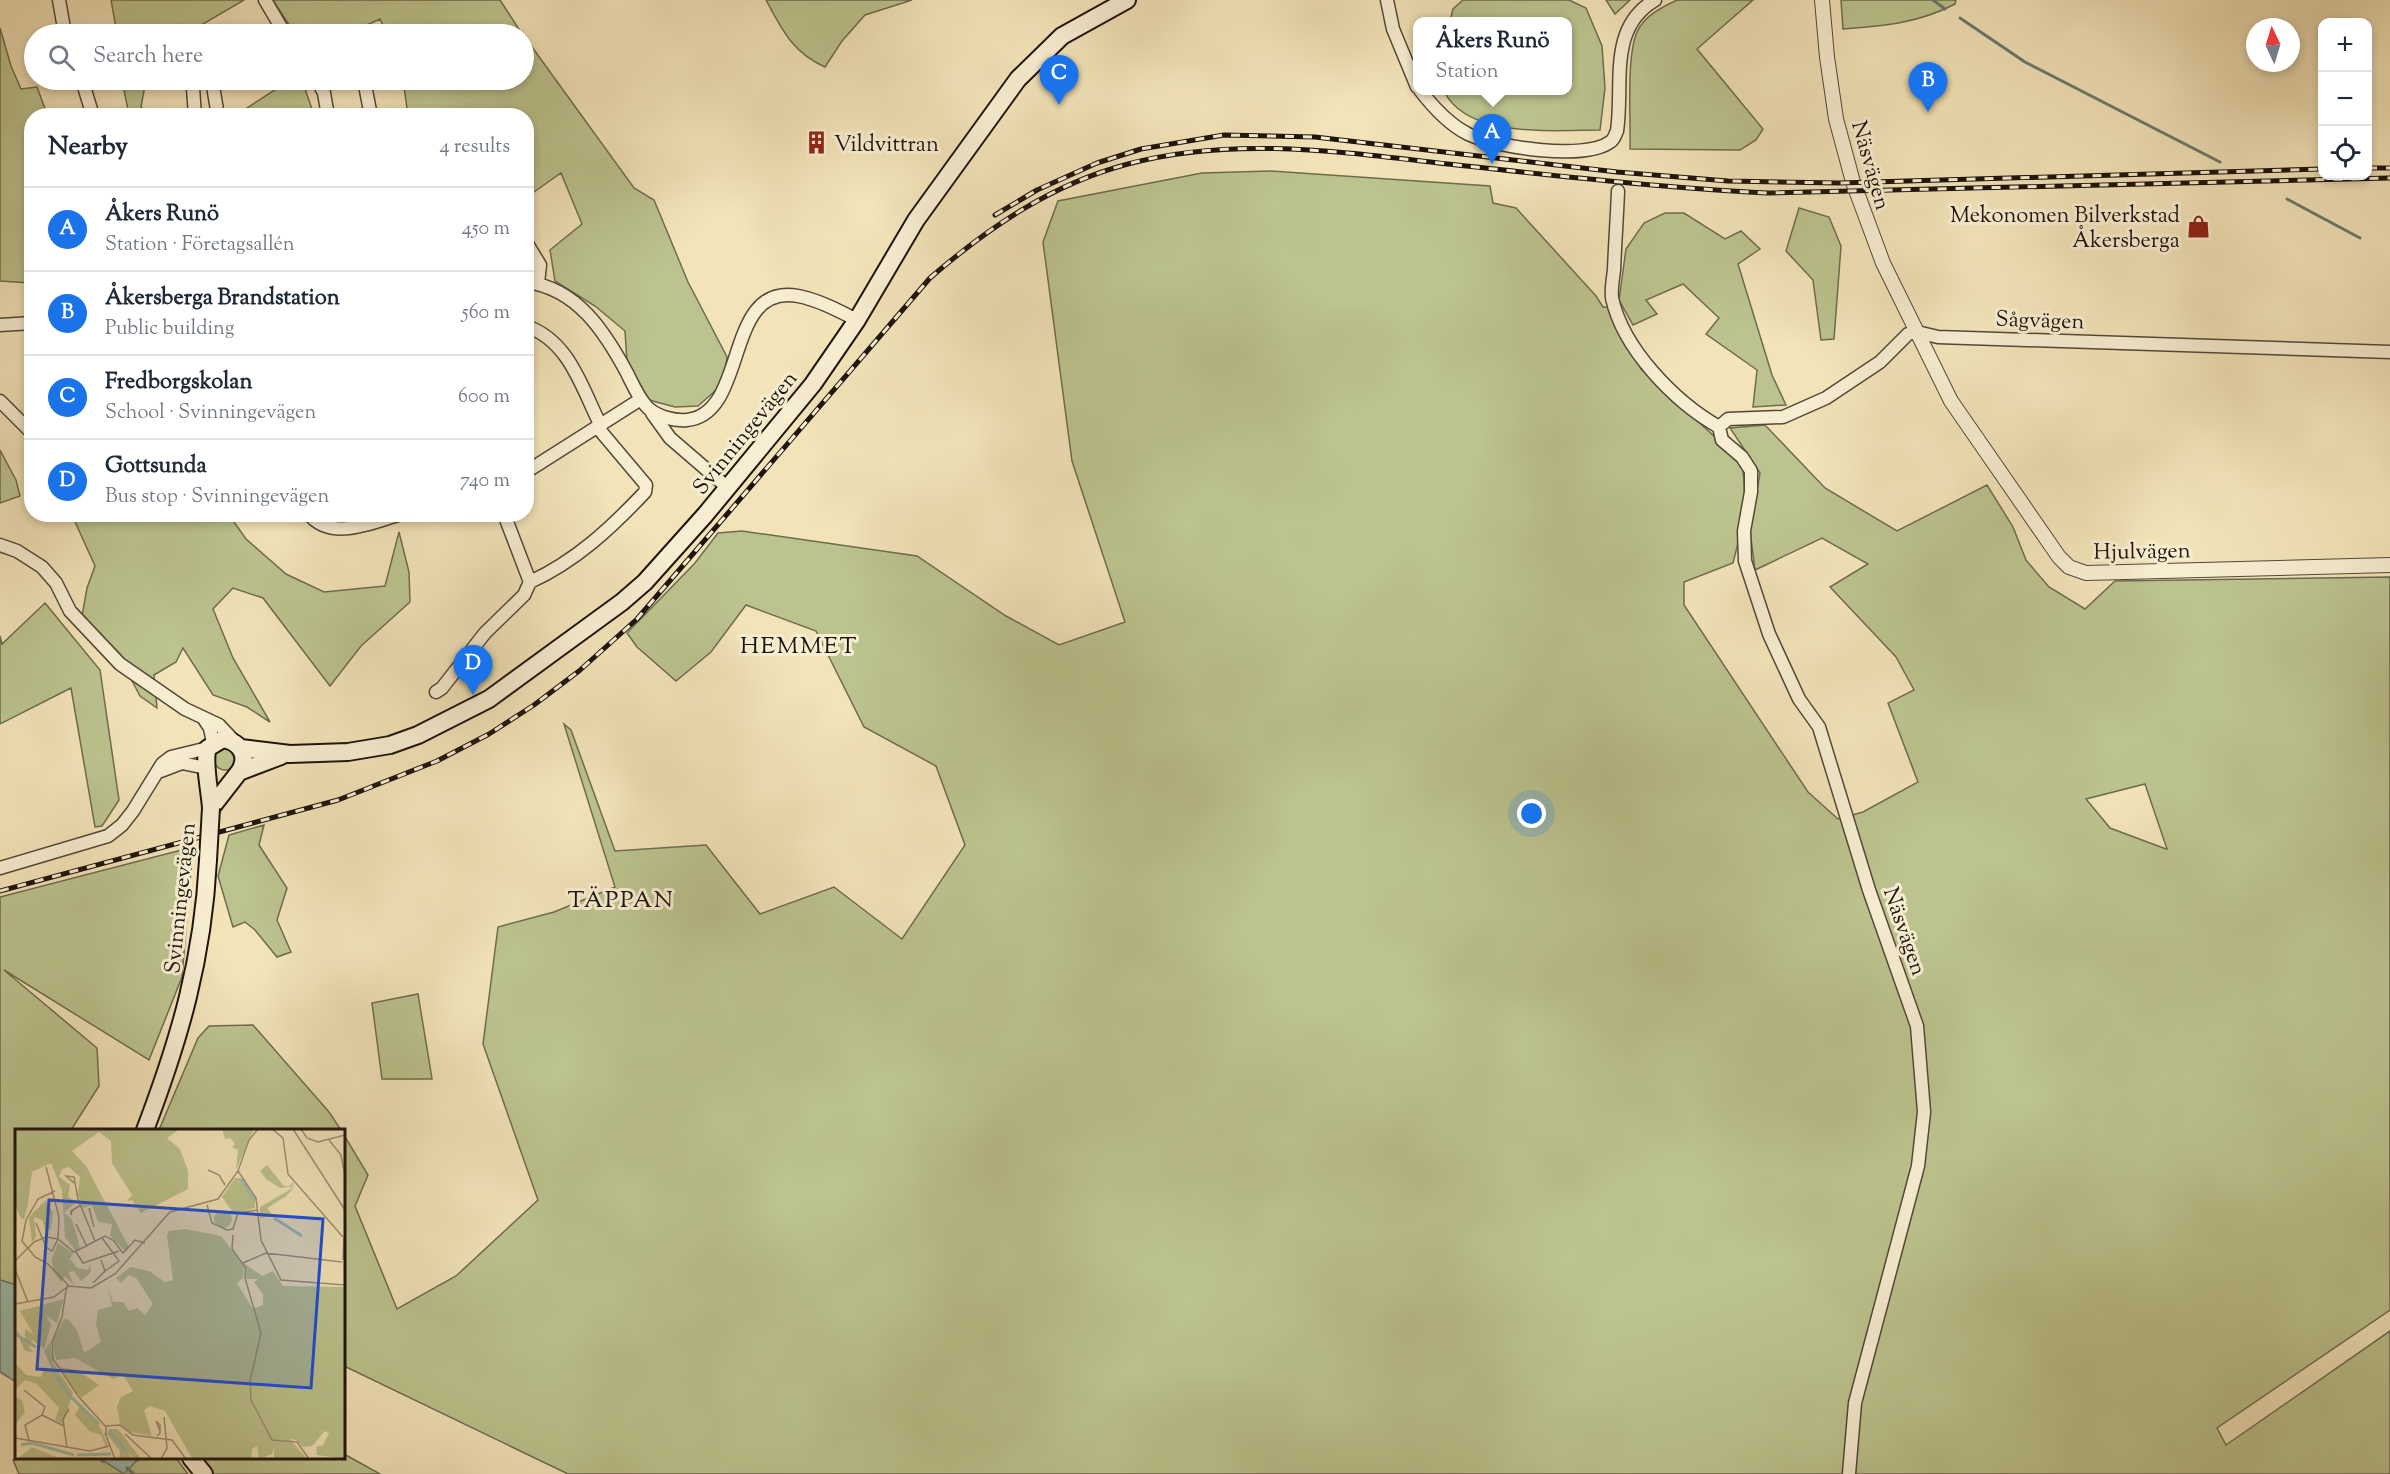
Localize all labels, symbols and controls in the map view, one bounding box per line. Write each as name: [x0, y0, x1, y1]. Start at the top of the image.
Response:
popup: [1413, 17, 1572, 95]
north arrow: [2246, 18, 2300, 72]
map controls: [2318, 18, 2372, 180]
button: +: [2318, 18, 2372, 72]
search box: [24, 24, 534, 90]
text: Åkers Runö: [1436, 26, 1549, 58]
icon: search: [45, 41, 78, 74]
text: Search here: [93, 41, 203, 73]
pin: C: [1040, 56, 1078, 105]
text: Station: [1436, 58, 1499, 87]
pin: B: [1908, 63, 1948, 112]
button: −: [2318, 72, 2372, 126]
pin: A: [1472, 114, 1512, 164]
street label: Näsvägen: [1841, 117, 1897, 214]
button: locate: [2318, 126, 2372, 180]
text: Nearby: [48, 129, 128, 166]
building icon: Vildvittran: [803, 130, 829, 156]
place label: Vildvittran: [834, 130, 939, 162]
text: 4 results: [439, 133, 510, 162]
text: Åkers Runö: [105, 199, 219, 231]
place label: Mekonomen Bilverkstad Åkersberga: [1950, 201, 2180, 258]
shop icon: Mekonomen Bilverkstad Åkersberga: [2185, 214, 2211, 240]
text: A: [59, 215, 76, 244]
text: 450 m: [462, 215, 510, 244]
text: Station · Företagsallén: [105, 231, 295, 260]
text: Åkersberga Brandstation: [105, 283, 340, 315]
text: B: [61, 299, 74, 328]
text: 560 m: [462, 299, 510, 328]
street label: Sågvägen: [1995, 304, 2085, 340]
text: Public building: [105, 315, 235, 344]
street label: Svinningevägen: [686, 365, 806, 503]
text: Fredborgskolan: [105, 367, 252, 399]
text: C: [59, 383, 76, 412]
text: 600 m: [458, 383, 510, 412]
text: School · Svinningevägen: [105, 399, 316, 428]
text: Gottsunda: [105, 451, 207, 483]
text: D: [60, 467, 75, 496]
text: 740 m: [460, 467, 510, 496]
text: Bus stop · Svinningevägen: [105, 483, 329, 512]
street label: Hjulvägen: [2093, 536, 2191, 570]
district label: HEMMET: [740, 630, 858, 664]
pin: D: [454, 646, 492, 695]
your location: [1517, 799, 1546, 828]
street label: Svinningevägen: [158, 821, 206, 975]
district label: TÄPPAN: [568, 884, 674, 918]
street label: Näsvägen: [1873, 884, 1933, 980]
inset map: [15, 1129, 345, 1459]

